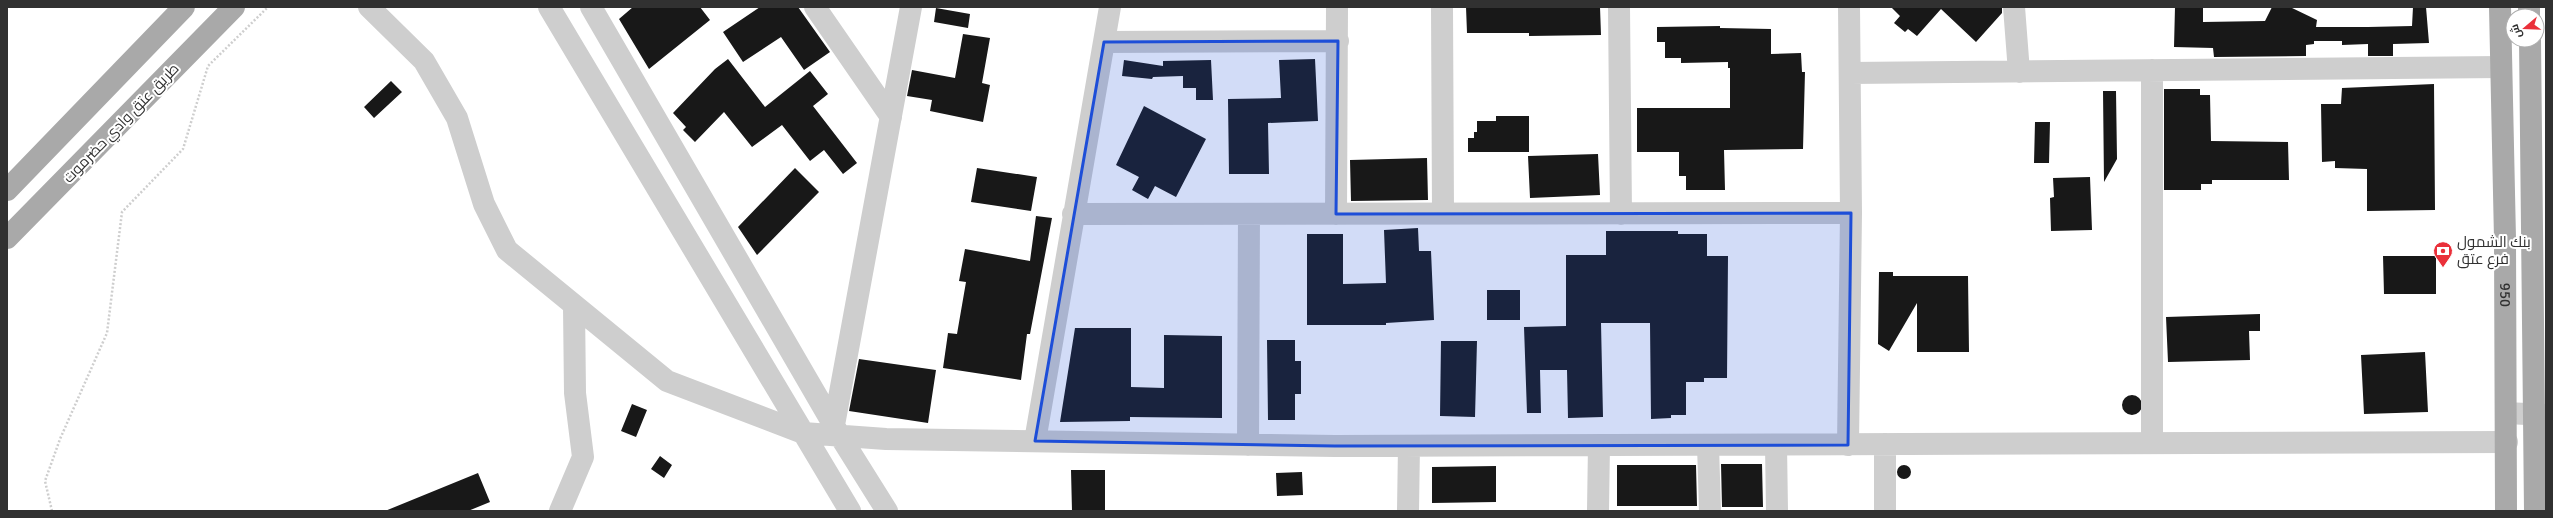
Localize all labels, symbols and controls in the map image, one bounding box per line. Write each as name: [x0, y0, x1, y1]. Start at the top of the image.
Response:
north arrow: [2505, 8, 2545, 48]
text: ش: [2508, 22, 2524, 40]
street label: طريق عتق وادي حضرموت: [59, 60, 185, 189]
place label: بنك الشمول فرع عتق: [2457, 233, 2531, 270]
bank icon: بنك الشمول فرع عتق: [2432, 240, 2454, 268]
street label: 950: [2496, 283, 2514, 307]

